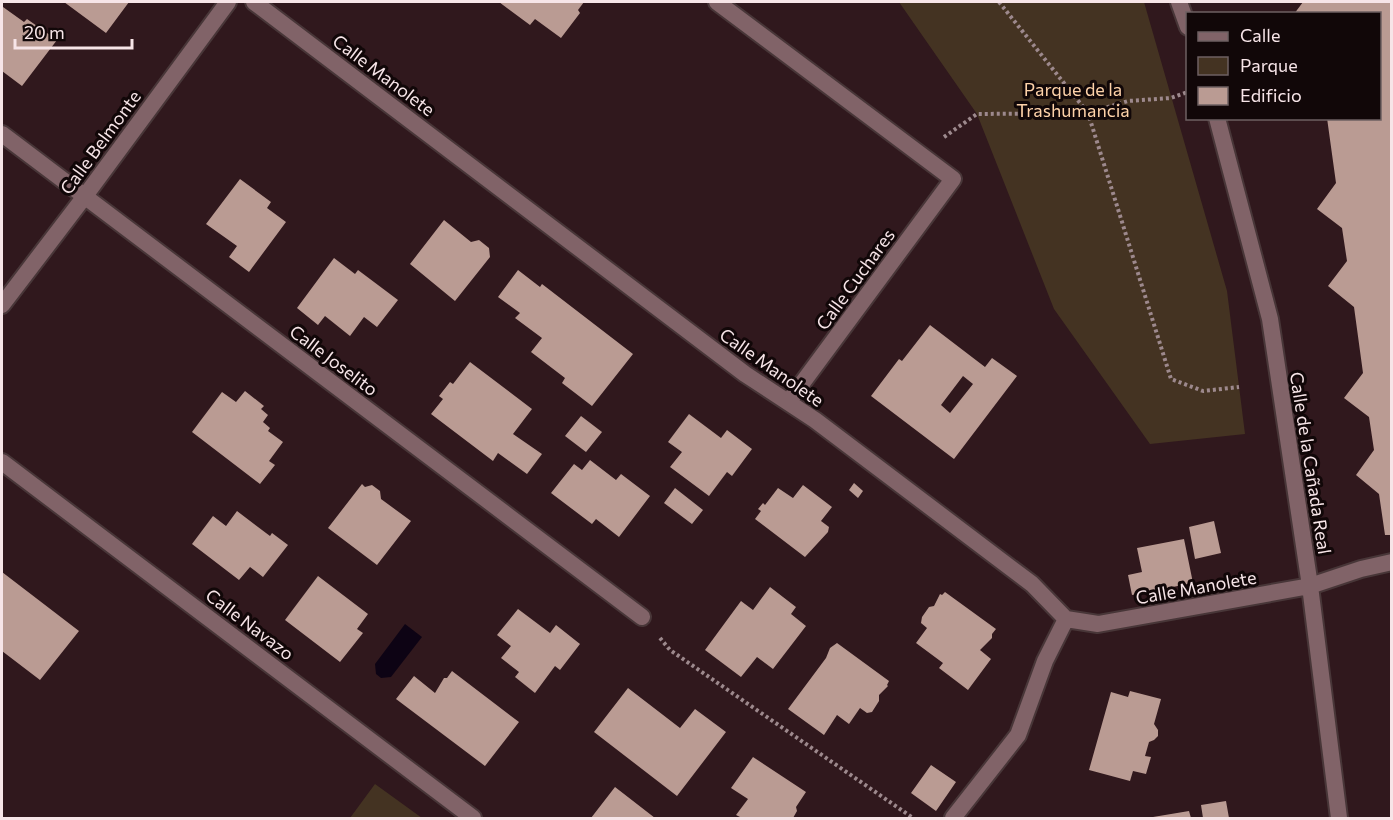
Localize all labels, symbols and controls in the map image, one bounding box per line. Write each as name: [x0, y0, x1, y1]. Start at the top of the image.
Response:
scale bar: [15, 12, 132, 50]
legend: [1186, 12, 1381, 120]
text: 20 m: [24, 21, 65, 43]
text: Calle: [1240, 24, 1280, 46]
street label: Calle Manolete: [329, 29, 439, 121]
text: Parque: [1240, 54, 1298, 76]
park label: Parque de la Trashumancia: [1016, 78, 1130, 121]
text: Edificio: [1240, 84, 1302, 106]
street label: Calle Belmonte: [55, 86, 145, 198]
street label: Calle Cuchares: [811, 224, 899, 334]
street label: Calle Joselito: [286, 320, 382, 400]
street label: Calle Manolete: [716, 323, 828, 411]
street label: Calle de la Cañada Real: [1286, 370, 1336, 556]
street label: Calle Manolete: [1134, 566, 1258, 608]
street label: Calle Navazo: [202, 584, 298, 664]

